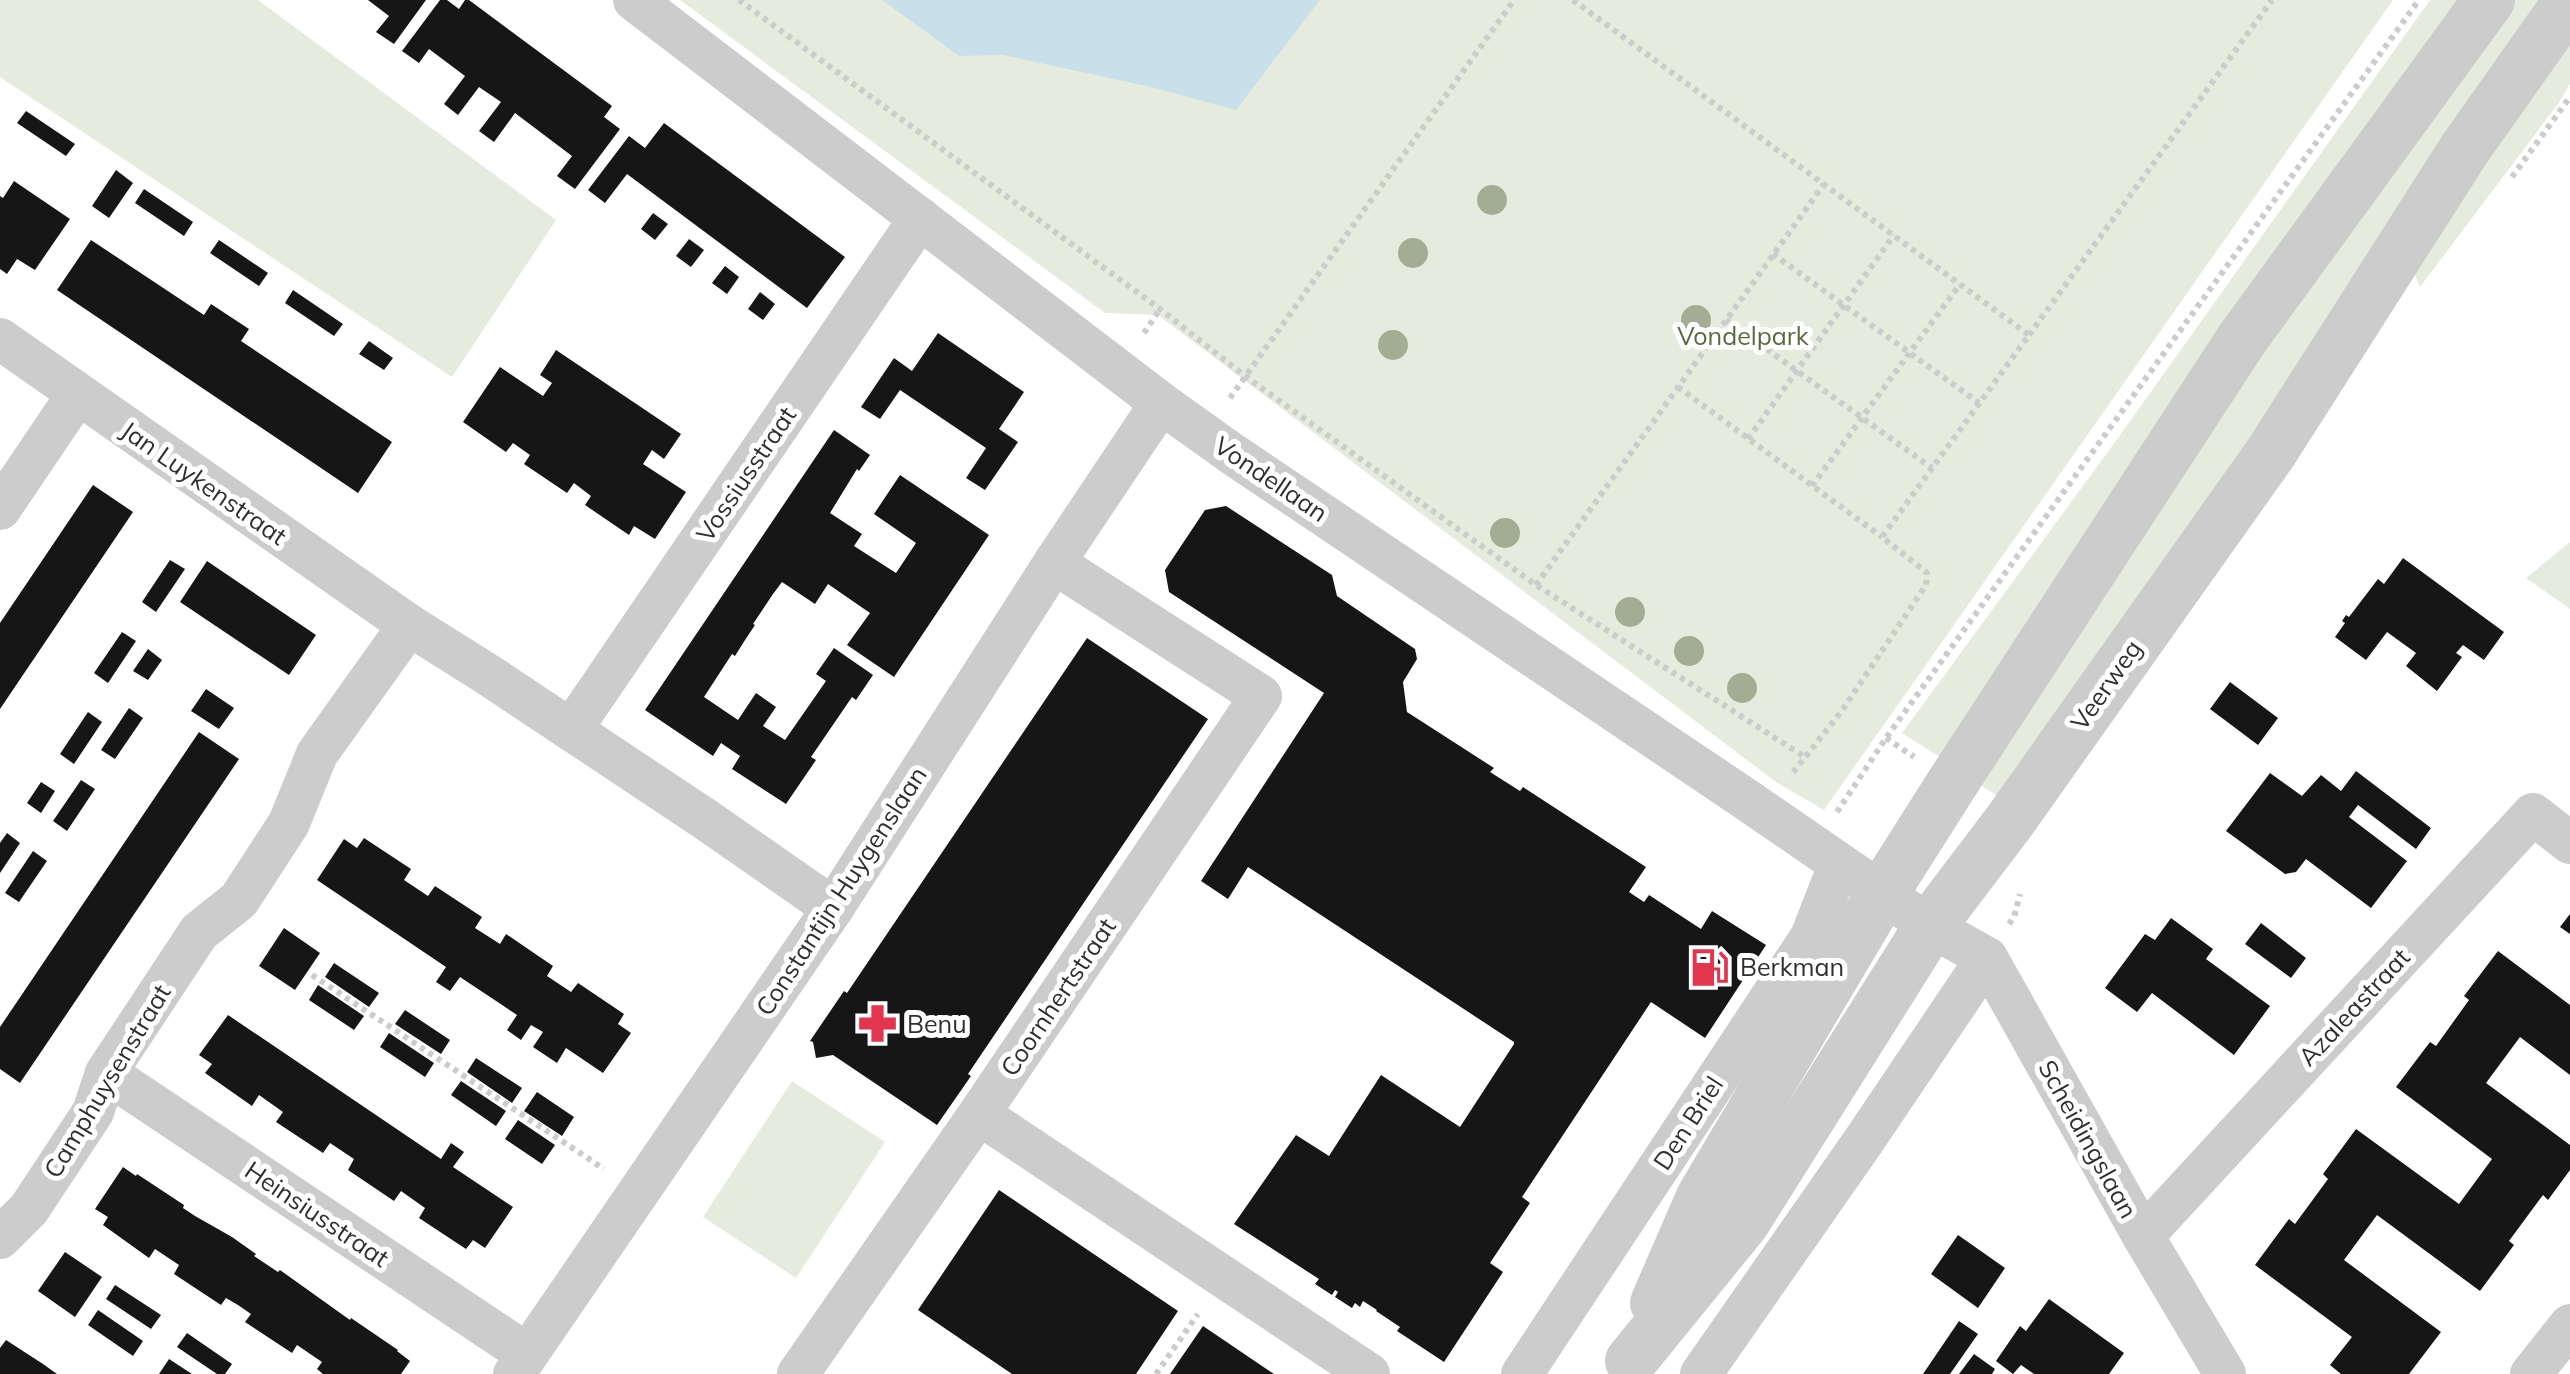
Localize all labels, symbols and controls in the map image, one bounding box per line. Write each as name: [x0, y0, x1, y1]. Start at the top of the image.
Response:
park label: Vondelpark: [1677, 320, 1810, 351]
street label: Vossiusstraat: [689, 400, 802, 547]
street label: Jan Luykenstraat: [116, 414, 293, 551]
street label: Vondellaan: [1209, 429, 1334, 528]
street label: Veerweg: [2063, 634, 2148, 736]
street label: Constantijn Huygenslaan: [748, 760, 933, 1021]
street label: Coornhertstraat: [993, 912, 1122, 1082]
street label: Azaleastraat: [2291, 941, 2416, 1072]
fuel station icon: Berkman: [1689, 946, 1731, 988]
place label: Berkman: [1740, 951, 1844, 982]
street label: Camphuysenstraat: [37, 978, 177, 1183]
pharmacy icon: Benu: [856, 1003, 898, 1045]
place label: Benu: [907, 1008, 967, 1039]
street label: Scheidingslaan: [2032, 1054, 2145, 1223]
street label: Den Briel: [1646, 1070, 1729, 1175]
street label: Heinsiusstraat: [239, 1154, 395, 1273]

